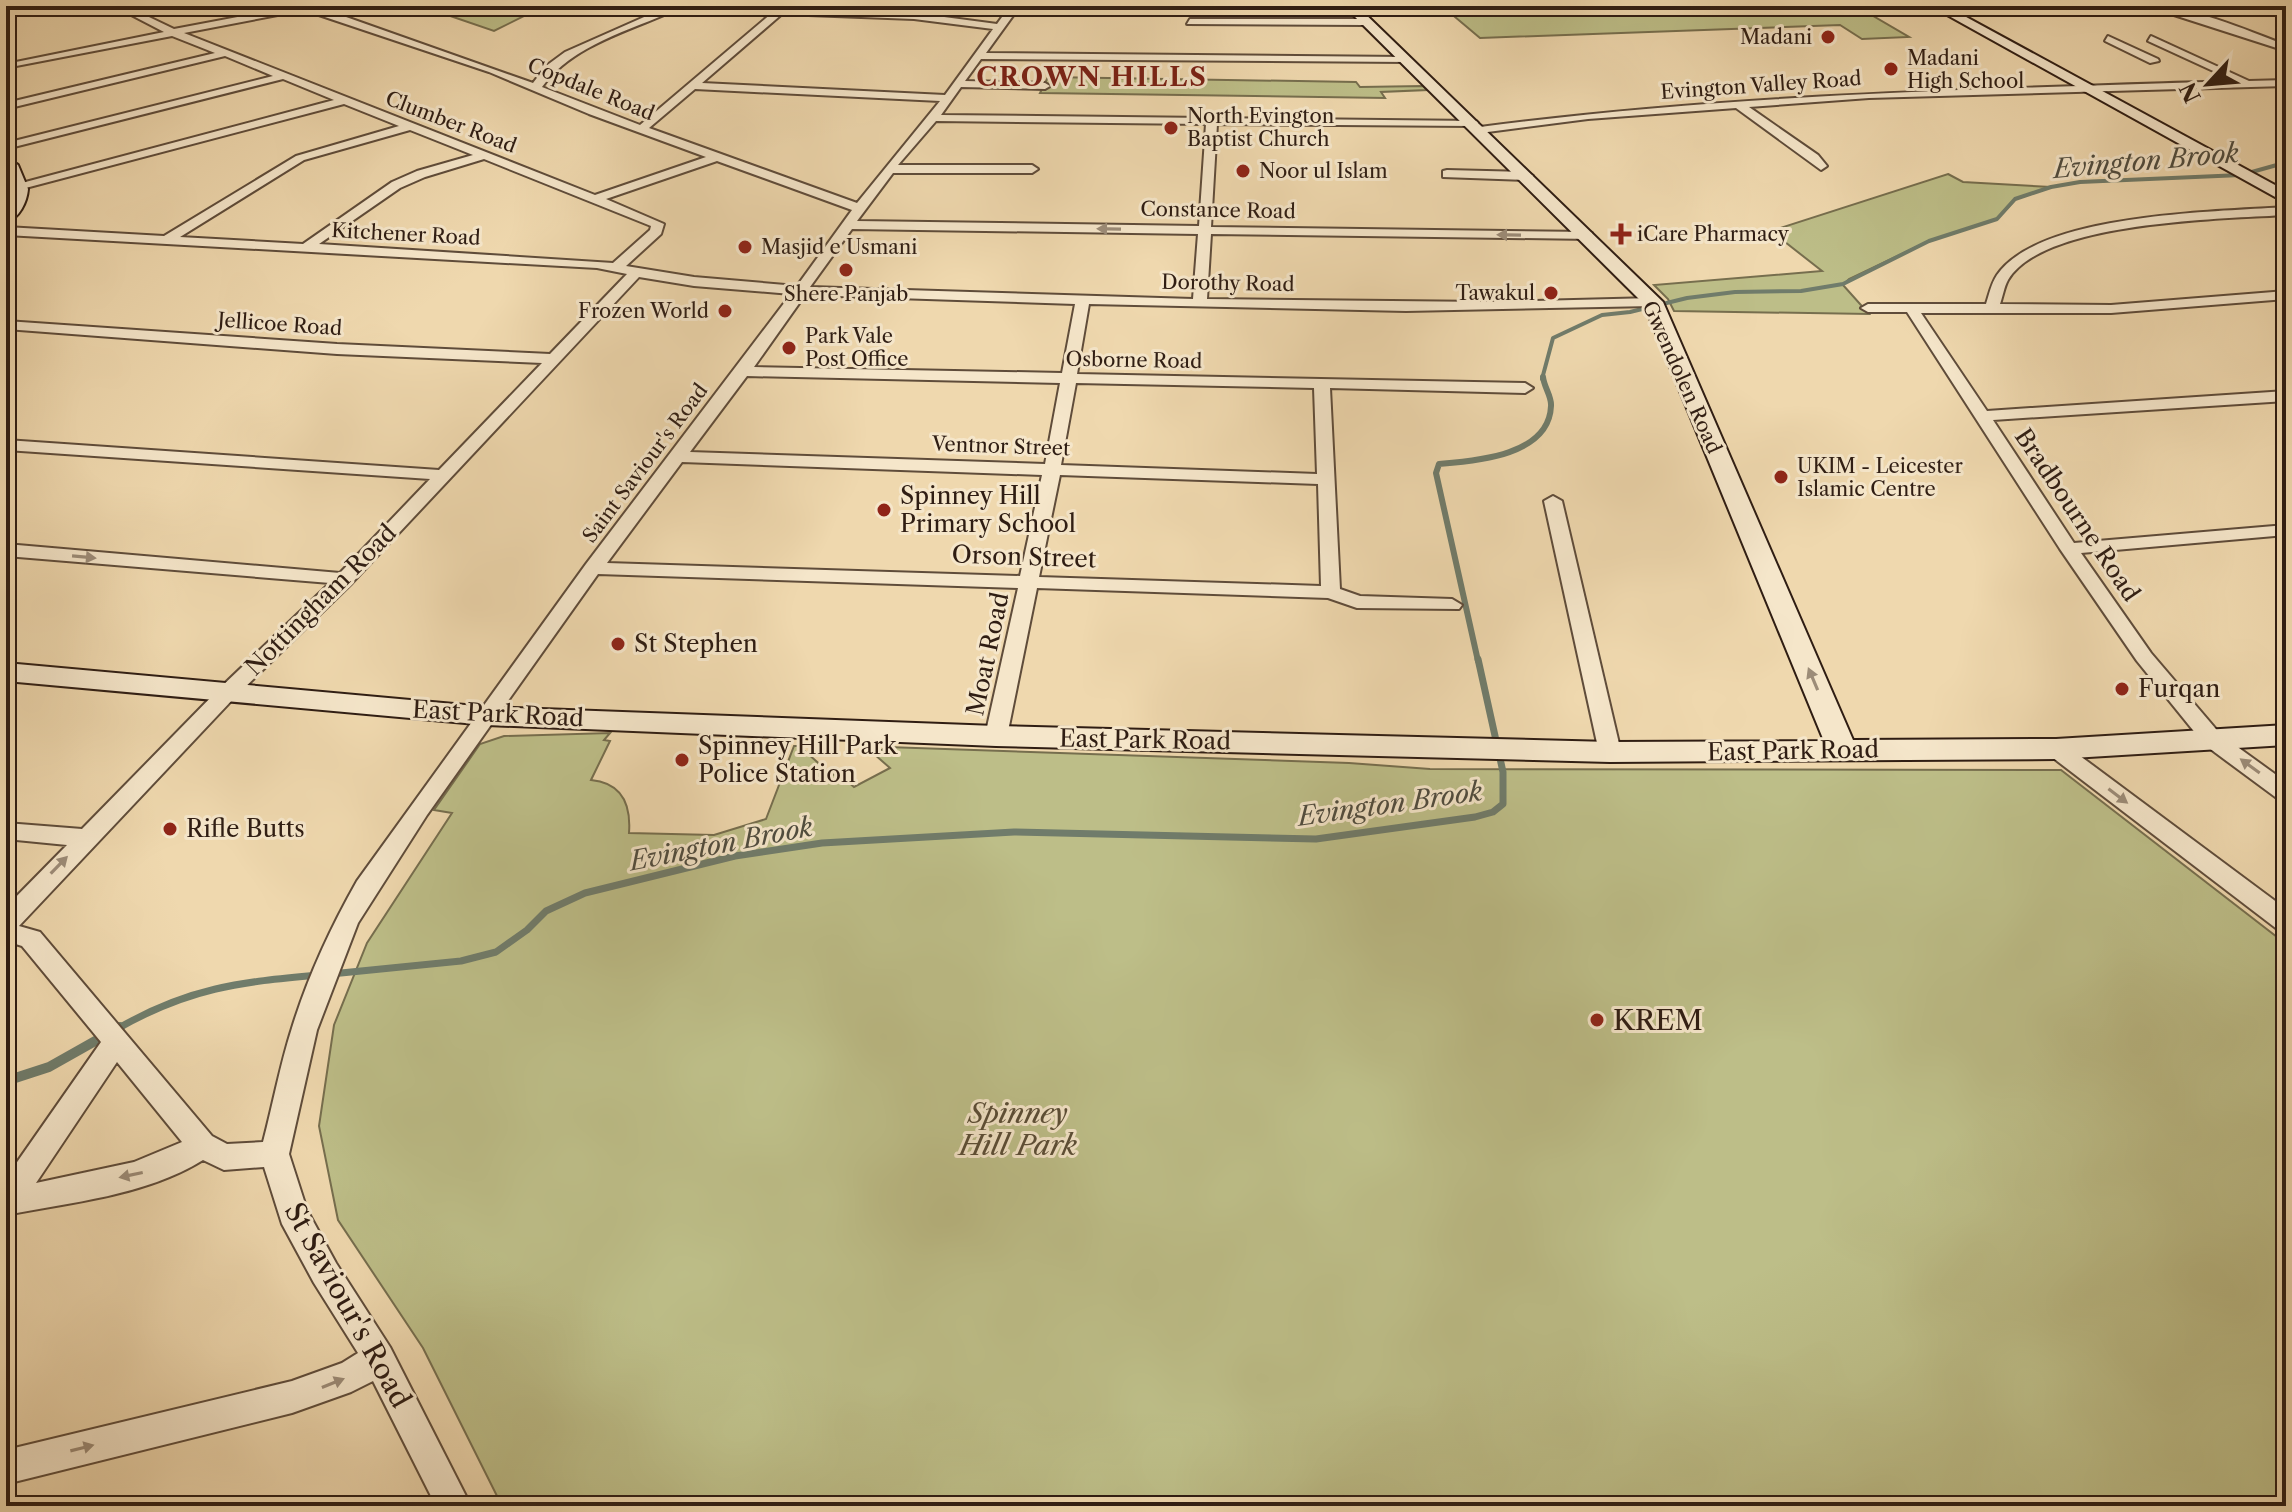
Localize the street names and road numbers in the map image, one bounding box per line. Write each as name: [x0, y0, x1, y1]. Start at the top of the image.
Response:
street label: Copdale Road: [524, 53, 658, 125]
street label: Evington Valley Road: [1660, 66, 1862, 104]
street label: Clumber Road: [382, 86, 520, 158]
street label: Constance Road: [1140, 197, 1296, 223]
street label: Kitchener Road: [331, 218, 481, 250]
street label: Dorothy Road: [1161, 270, 1295, 296]
street label: Gwendolen Road: [1638, 297, 1726, 457]
street label: Jellicoe Road: [214, 307, 343, 340]
street label: Osborne Road: [1065, 347, 1203, 373]
street label: Saint Saviour's Road: [577, 379, 713, 547]
street label: Bradbourne Road: [2009, 423, 2146, 607]
street label: Ventnor Street: [930, 432, 1071, 460]
street label: Nottingham Road: [239, 518, 402, 681]
street label: Orson Street: [951, 539, 1097, 574]
street label: Moat Road: [960, 589, 1015, 718]
street label: East Park Road: [411, 695, 585, 732]
street label: East Park Road: [1059, 724, 1232, 756]
street label: East Park Road: [1707, 734, 1880, 766]
street label: St Saviour's Road: [278, 1196, 418, 1414]

